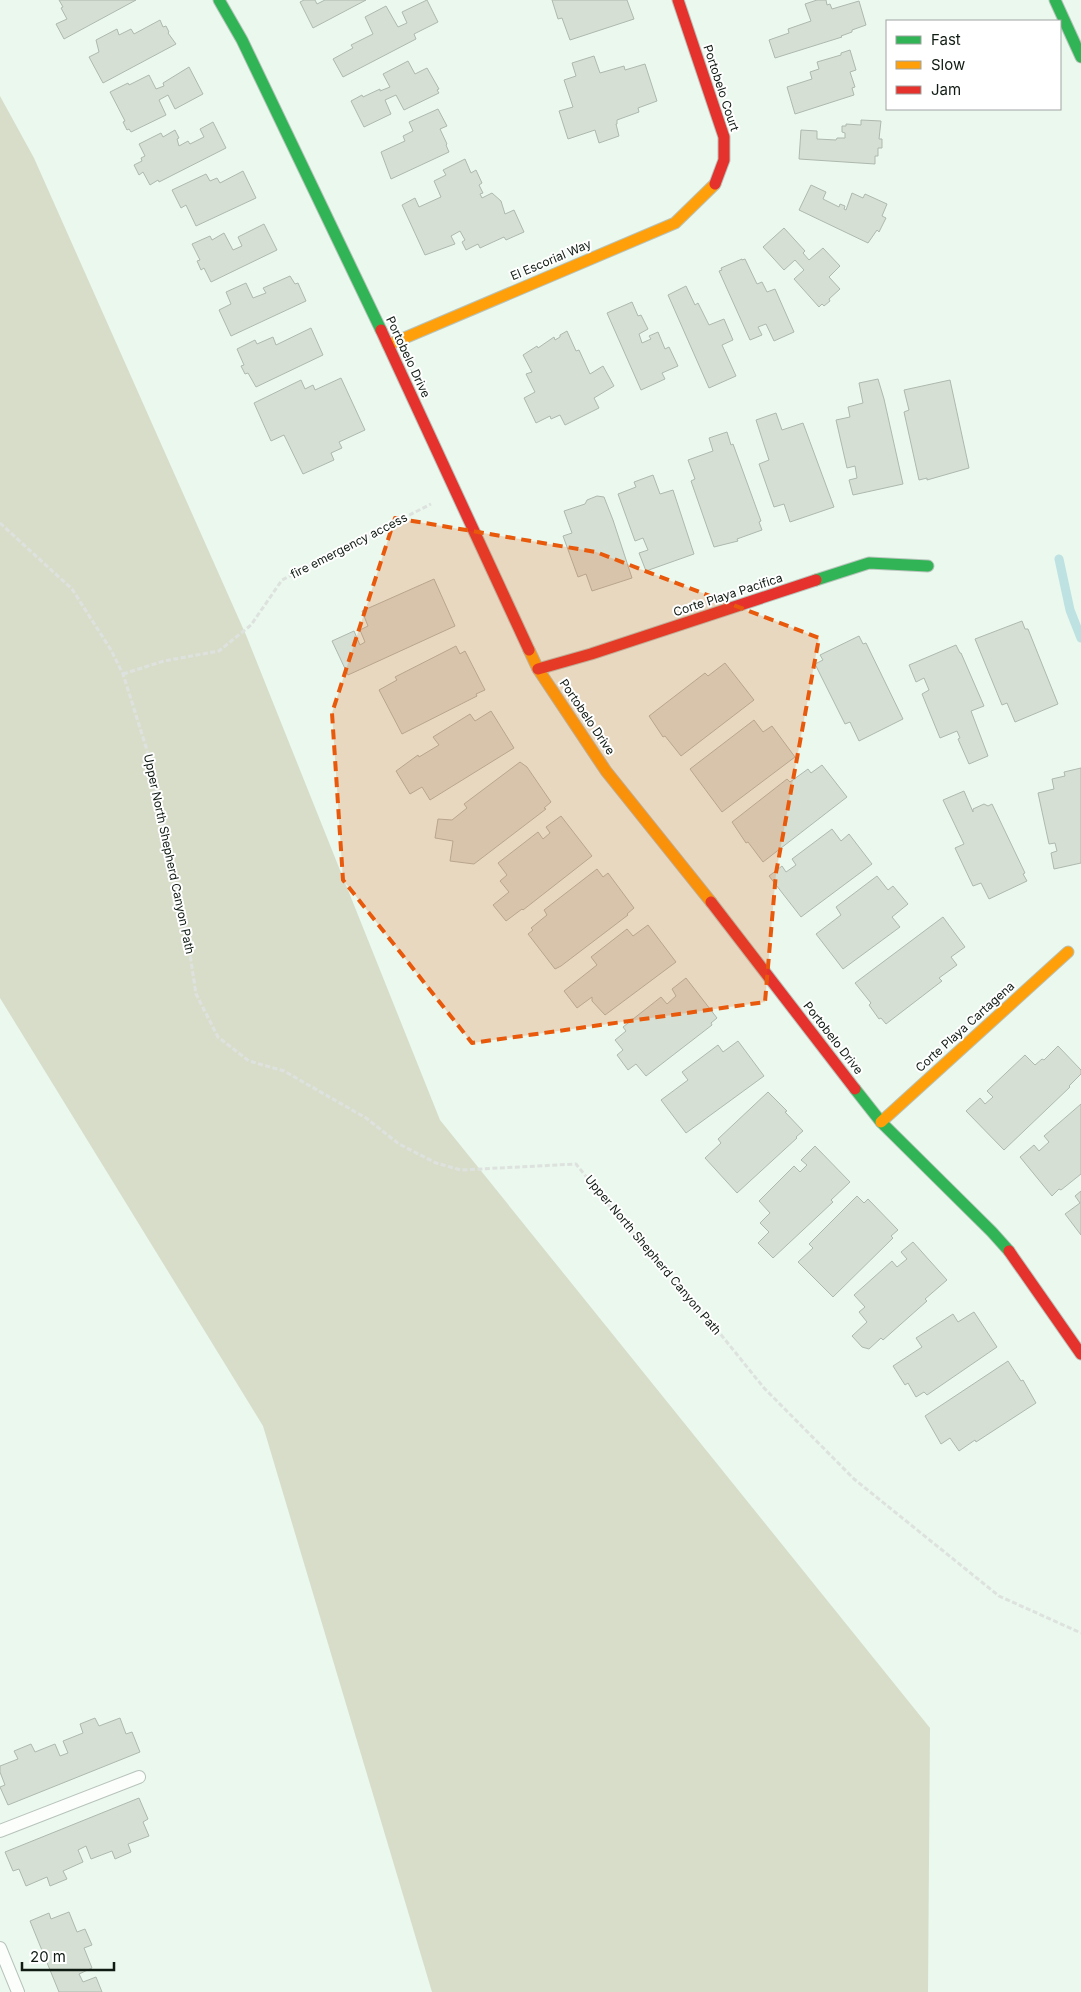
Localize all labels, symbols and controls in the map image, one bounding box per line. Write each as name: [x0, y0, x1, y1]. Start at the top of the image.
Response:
legend: [886, 20, 1061, 110]
text: Fast: [931, 30, 961, 49]
street label: Portobelo Court: [700, 43, 743, 133]
text: Slow: [931, 55, 965, 74]
text: Jam: [931, 80, 961, 99]
street label: El Escorial Way: [508, 236, 594, 283]
street label: Portobelo Drive: [383, 314, 434, 400]
street label: fire emergency access: [288, 510, 410, 582]
street label: Corte Playa Pacifica: [671, 570, 784, 619]
street label: Portobelo Drive: [557, 676, 618, 757]
street label: Upper North Shepherd Canyon Path: [141, 752, 198, 955]
street label: Corte Playa Cartagena: [912, 978, 1017, 1075]
street label: Portobelo Drive: [800, 998, 866, 1077]
street label: Upper North Shepherd Canyon Path: [582, 1172, 725, 1338]
scale bar: [22, 1940, 115, 1972]
text: 20 m: [30, 1947, 66, 1966]

